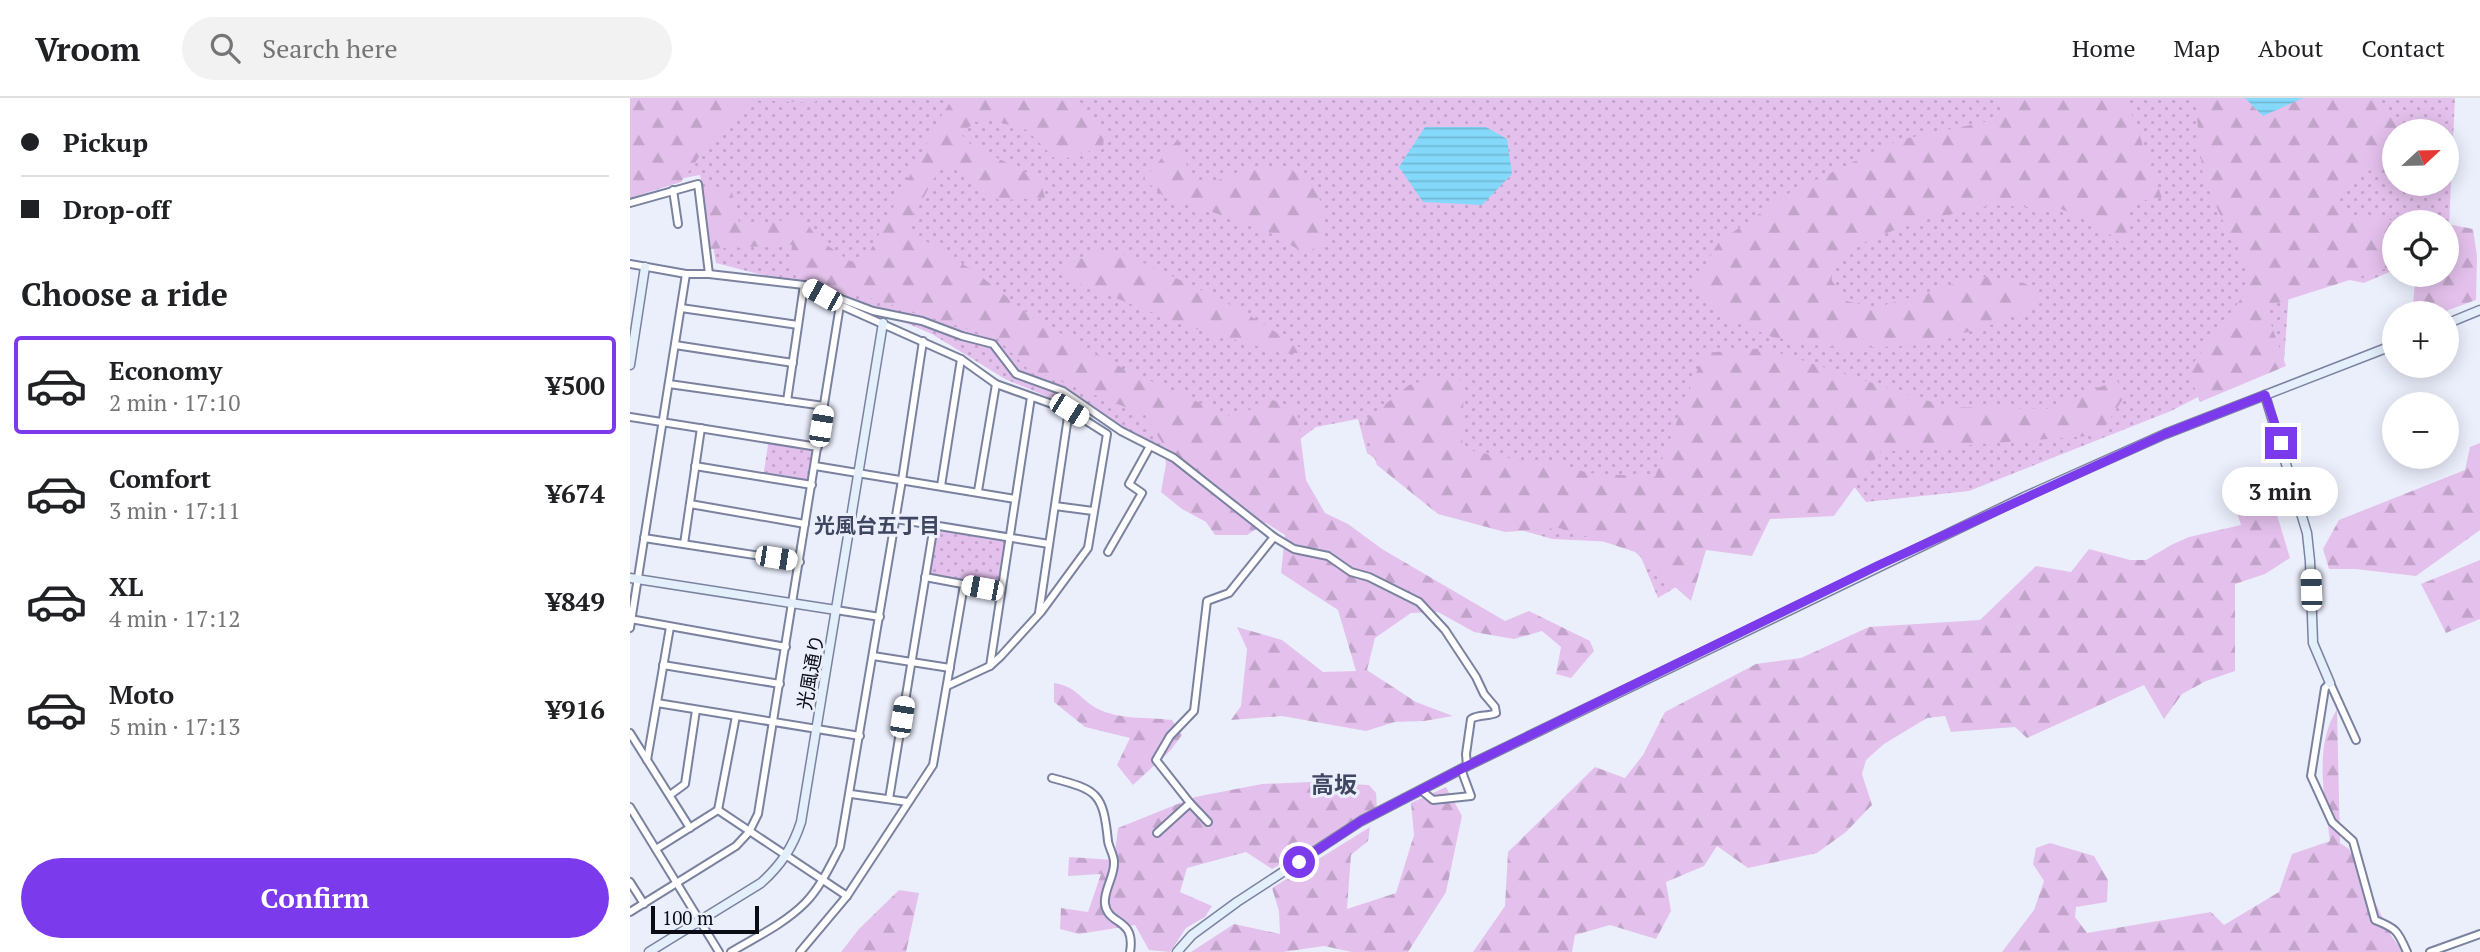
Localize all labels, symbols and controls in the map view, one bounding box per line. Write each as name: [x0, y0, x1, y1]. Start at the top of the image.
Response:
search box: [182, 17, 672, 80]
text: Vroom: [35, 27, 140, 70]
icon: search: [206, 29, 244, 67]
text: Search here: [262, 31, 397, 65]
text: Home: [2072, 32, 2136, 64]
text: Map: [2174, 32, 2220, 64]
text: About: [2258, 32, 2324, 64]
text: Contact: [2362, 32, 2445, 64]
north arrow: [2382, 119, 2459, 196]
map controls: [2382, 119, 2459, 469]
text: Pickup: [63, 125, 148, 159]
text: Drop-off: [63, 192, 170, 226]
button: locate: [2382, 210, 2459, 287]
text: Choose a ride: [21, 273, 228, 315]
car: [799, 276, 846, 314]
button: +: [2382, 301, 2459, 378]
text: Economy: [109, 353, 222, 387]
icon: car: [25, 354, 88, 417]
text: ¥500: [546, 368, 605, 402]
text: 2 min · 17:10: [109, 387, 241, 418]
car: [1046, 390, 1093, 430]
button: −: [2382, 392, 2459, 469]
car: [808, 404, 835, 448]
route end: [2265, 427, 2297, 459]
text: Comfort: [109, 461, 211, 495]
icon: car: [25, 462, 88, 525]
callout: 3 min: [2223, 468, 2339, 516]
text: ¥674: [546, 476, 605, 510]
text: 3 min: [2249, 476, 2311, 507]
text: 3 min · 17:11: [109, 495, 241, 526]
district label: 光風台五丁目: [814, 511, 940, 539]
car: [754, 544, 799, 572]
text: XL: [109, 569, 143, 603]
car: [2300, 569, 2323, 611]
icon: car: [25, 570, 88, 633]
car: [960, 574, 1005, 602]
text: ¥849: [546, 584, 605, 618]
text: 4 min · 17:12: [109, 603, 241, 634]
street label: 光風通り: [791, 632, 829, 712]
text: Moto: [109, 677, 174, 711]
icon: car: [25, 678, 88, 741]
text: ¥916: [546, 692, 605, 726]
car: [889, 695, 916, 739]
text: 5 min · 17:13: [109, 711, 241, 742]
district label: 高坂: [1311, 769, 1357, 800]
route start: [1283, 846, 1315, 878]
button: Confirm: [21, 858, 609, 938]
scale bar: [651, 903, 760, 935]
text: 100 m: [662, 905, 713, 930]

